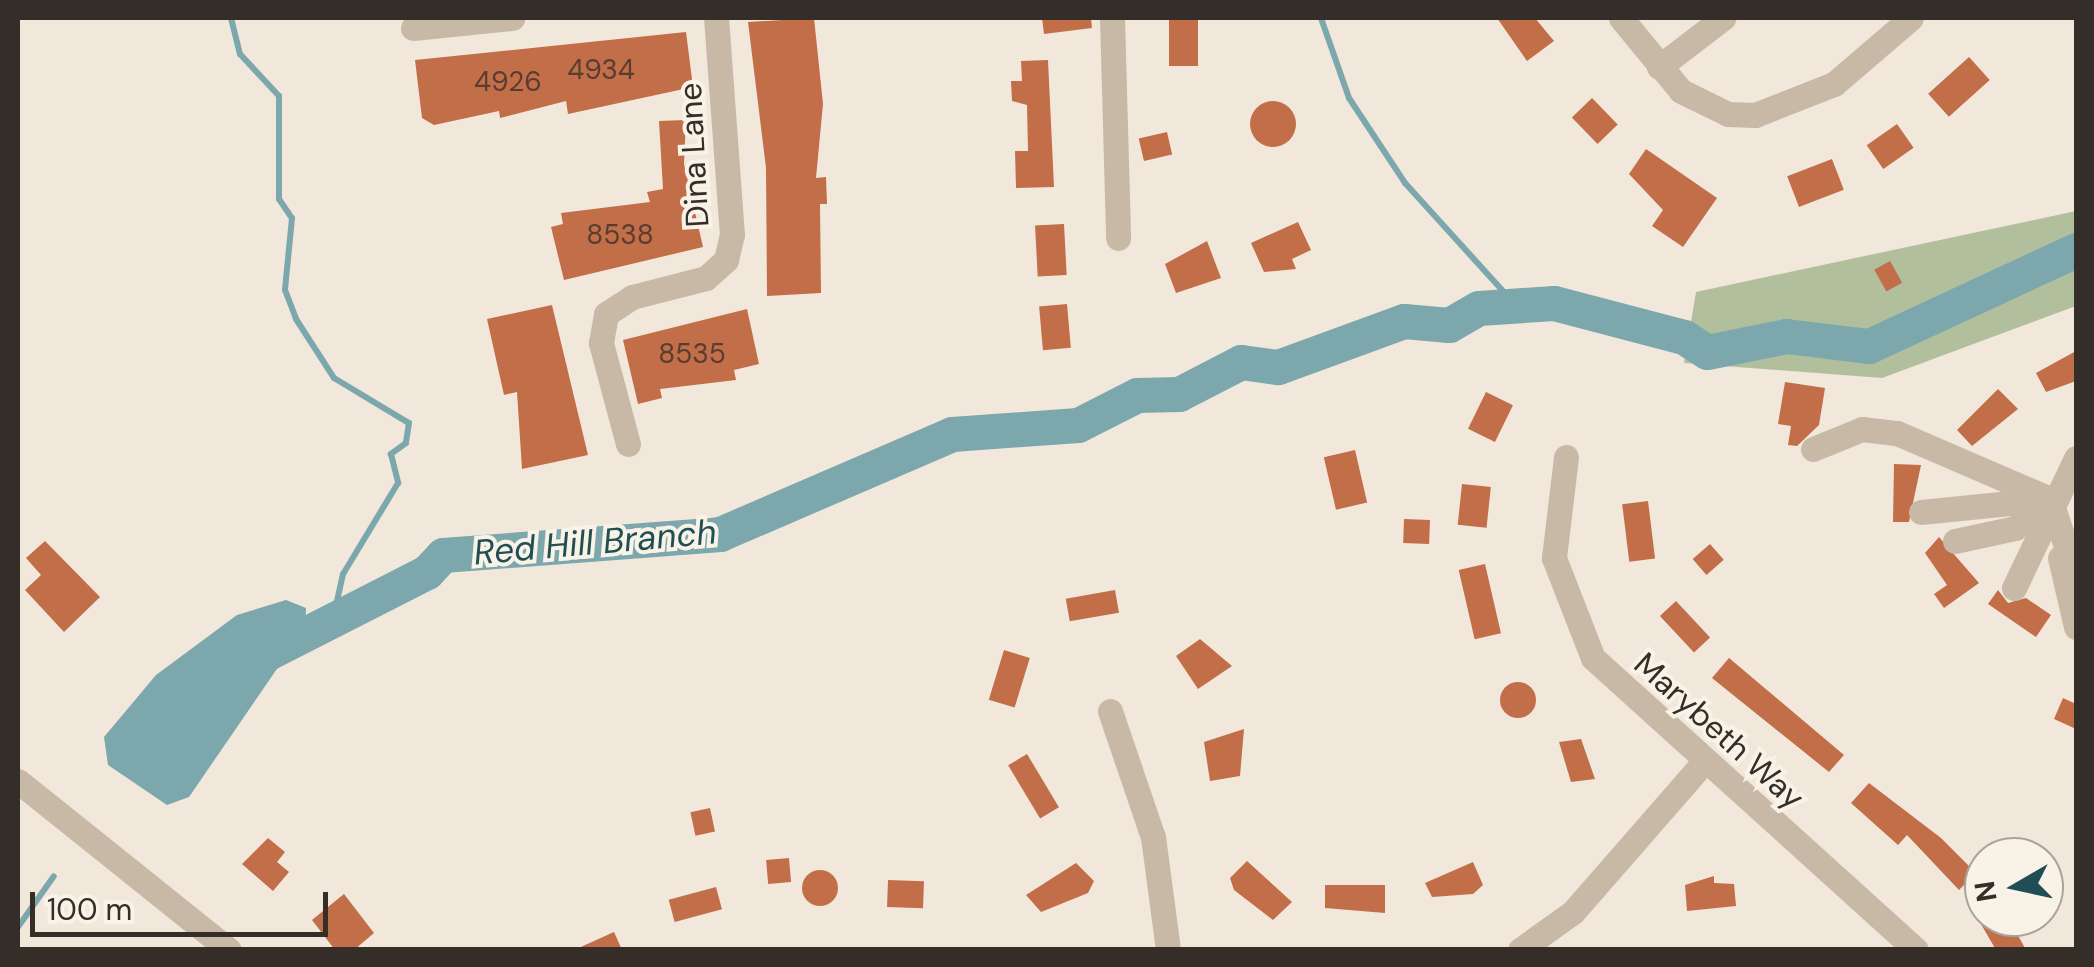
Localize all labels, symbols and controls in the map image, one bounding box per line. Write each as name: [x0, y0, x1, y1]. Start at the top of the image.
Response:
house number: 4934: [567, 53, 635, 87]
house number: 4926: [474, 65, 542, 99]
street label: Dina Lane: [671, 82, 717, 228]
house number: 8538: [586, 218, 654, 252]
house number: 8535: [658, 337, 726, 371]
water label: Red Hill Branch: [472, 510, 718, 574]
street label: Marybeth Way: [1626, 645, 1812, 817]
north arrow: [1964, 837, 2064, 937]
scale bar: [35, 872, 332, 934]
text: N: [1966, 878, 2006, 904]
text: 100 m: [47, 890, 132, 929]

